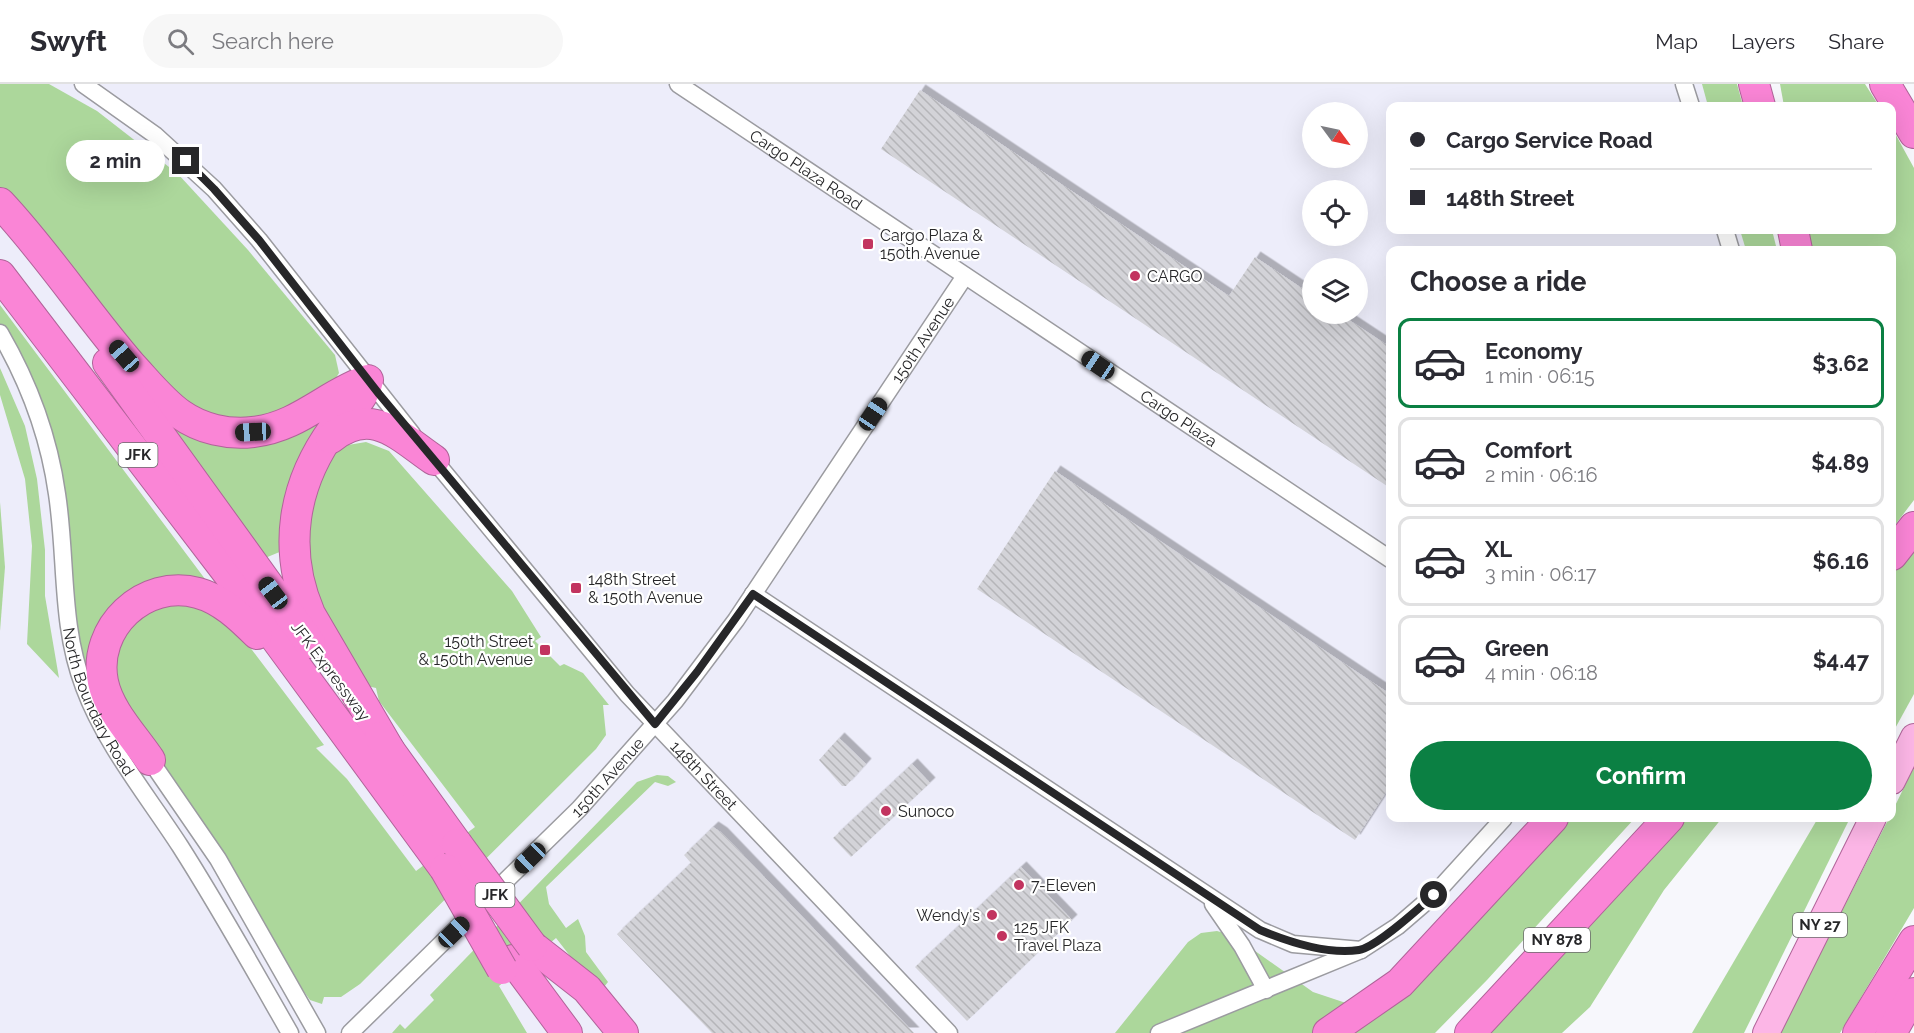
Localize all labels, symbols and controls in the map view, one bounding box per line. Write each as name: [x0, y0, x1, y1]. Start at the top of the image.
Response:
search box: [143, 14, 563, 68]
text: Swyft: [30, 25, 107, 58]
icon: search: [164, 25, 197, 58]
text: Search here: [212, 28, 334, 54]
text: Map: [1655, 29, 1698, 54]
text: Layers: [1731, 29, 1795, 54]
text: Share: [1828, 29, 1884, 54]
north arrow: [1302, 102, 1368, 168]
map controls: [1302, 102, 1368, 324]
street label: Cargo Plaza Road: [746, 126, 866, 214]
text: Cargo Service Road: [1446, 127, 1653, 153]
callout: 2 min: [66, 140, 165, 182]
route end: [172, 147, 199, 174]
text: 2 min: [90, 149, 141, 173]
button: locate: [1302, 180, 1368, 246]
text: 148th Street: [1446, 185, 1574, 211]
place label: Cargo Plaza & 150th Avenue: [880, 226, 983, 263]
marker: Cargo Plaza & 150th Avenue: [861, 237, 875, 251]
button: layers: [1302, 258, 1368, 324]
text: Choose a ride: [1410, 266, 1586, 297]
place label: CARGO: [1147, 267, 1203, 286]
marker: CARGO: [1128, 269, 1142, 283]
street label: 150th Avenue: [887, 293, 959, 387]
icon: car: [1413, 336, 1467, 390]
car: [105, 337, 143, 375]
text: Economy: [1485, 338, 1583, 364]
car: [1078, 347, 1118, 383]
text: $3.62: [1812, 350, 1869, 376]
text: 1 min · 06:15: [1485, 364, 1595, 388]
street label: Cargo Plaza: [1137, 386, 1221, 451]
car: [855, 394, 891, 434]
car: [235, 422, 271, 442]
icon: car: [1413, 435, 1467, 489]
text: Comfort: [1485, 437, 1572, 463]
road number: JFK: [118, 443, 158, 467]
text: $4.89: [1811, 449, 1869, 475]
text: 2 min · 06:16: [1485, 463, 1598, 487]
icon: car: [1413, 534, 1467, 588]
text: XL: [1485, 536, 1512, 562]
text: $6.16: [1813, 548, 1869, 574]
text: 3 min · 06:17: [1485, 562, 1596, 586]
place label: 148th Street & 150th Avenue: [588, 570, 703, 607]
car: [255, 573, 291, 613]
marker: 148th Street & 150th Avenue: [569, 581, 583, 595]
street label: JFK Expressway: [287, 618, 374, 725]
street label: North Boundary Road: [59, 626, 138, 779]
place label: 150th Street & 150th Avenue: [418, 632, 534, 669]
icon: car: [1413, 633, 1467, 687]
text: Green: [1485, 635, 1549, 661]
marker: 150th Street & 150th Avenue: [538, 643, 552, 657]
text: $4.47: [1813, 647, 1869, 673]
text: 4 min · 06:18: [1485, 661, 1598, 685]
street label: 150th Avenue: [567, 734, 648, 821]
street label: 148th Street: [666, 737, 741, 814]
button: Confirm: [1410, 741, 1872, 810]
place label: Sunoco: [898, 802, 954, 821]
marker: Sunoco: [879, 804, 893, 818]
car: [511, 839, 549, 877]
place label: 7-Eleven: [1031, 876, 1096, 895]
marker: 7-Eleven: [1012, 878, 1026, 892]
route start: [1420, 881, 1447, 908]
road number: JFK: [476, 883, 514, 907]
place label: Wendy's: [916, 906, 980, 925]
marker: Wendy's: [985, 908, 999, 922]
car: [435, 913, 473, 951]
road number: NY 27: [1793, 913, 1847, 937]
place label: 125 JFK Travel Plaza: [1014, 918, 1102, 955]
road number: NY 878: [1524, 928, 1590, 952]
marker: 125 JFK Travel Plaza: [995, 929, 1009, 943]

